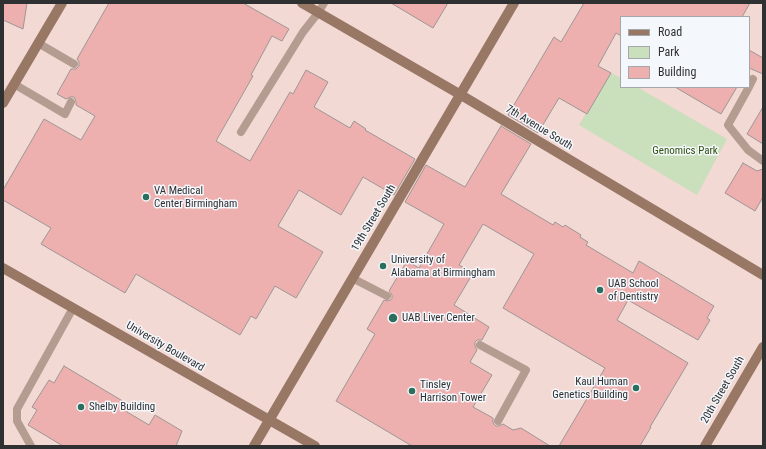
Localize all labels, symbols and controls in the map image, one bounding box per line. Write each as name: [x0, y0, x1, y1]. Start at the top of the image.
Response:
legend: [620, 16, 750, 88]
text: Road: [658, 25, 682, 39]
text: Park: [658, 45, 679, 59]
text: Building: [658, 65, 696, 79]
street label: 7th Avenue South: [503, 103, 575, 153]
park label: Genomics Park: [652, 144, 718, 158]
street label: 19th Street South: [349, 182, 399, 254]
place label: VA Medical Center Birmingham: [154, 184, 237, 210]
marker: VA Medical Center Birmingham: [141, 192, 151, 202]
place label: University of Alabama at Birmingham: [391, 253, 495, 279]
marker: University of Alabama at Birmingham: [378, 261, 388, 271]
place label: UAB School of Dentistry: [608, 277, 659, 303]
marker: UAB School of Dentistry: [595, 285, 605, 295]
place label: UAB Liver Center: [402, 311, 475, 325]
marker: UAB Liver Center: [387, 312, 399, 324]
street label: University Boulevard: [124, 319, 206, 375]
street label: 20th Street South: [698, 354, 748, 426]
place label: Kaul Human Genetics Building: [552, 375, 628, 401]
place label: Tinsley Harrison Tower: [420, 378, 486, 404]
marker: Kaul Human Genetics Building: [631, 383, 641, 393]
marker: Tinsley Harrison Tower: [407, 386, 417, 396]
place label: Shelby Building: [89, 400, 155, 414]
marker: Shelby Building: [76, 402, 86, 412]

